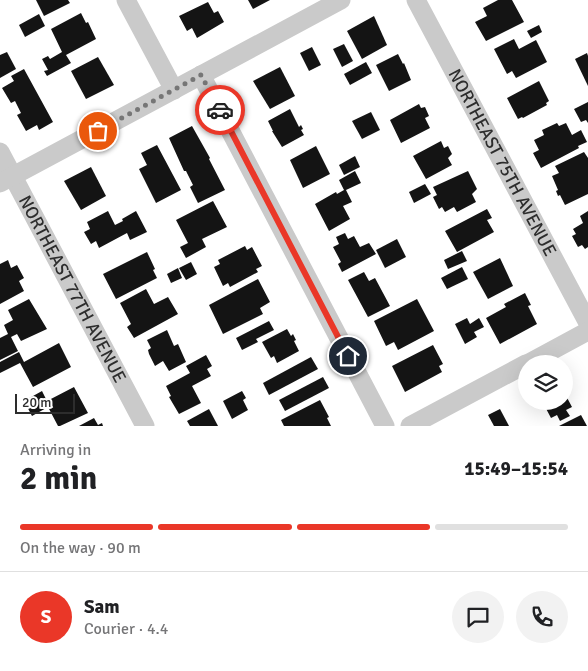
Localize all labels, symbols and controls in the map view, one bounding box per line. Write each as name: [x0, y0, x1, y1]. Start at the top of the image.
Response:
street label: NORTHEAST 75TH AVENUE: [444, 65, 561, 260]
courier: [195, 85, 245, 135]
icon: car: [206, 96, 234, 124]
pin: [77, 110, 119, 152]
icon: bag: [84, 117, 112, 145]
street label: NORTHEAST 77TH AVENUE: [14, 192, 131, 386]
pin: [327, 335, 369, 377]
icon: home: [334, 342, 362, 370]
map controls: [518, 355, 573, 410]
button: layers: [518, 355, 573, 410]
scale bar: [15, 391, 75, 414]
text: 20 m: [22, 394, 51, 411]
text: Arriving in: [20, 440, 91, 460]
text: 15:49–15:54: [464, 457, 568, 481]
text: 2 min: [20, 459, 97, 498]
text: On the way · 90 m: [20, 538, 141, 558]
button: chat: [452, 591, 504, 643]
button: phone: [516, 591, 568, 643]
text: Sam: [84, 595, 120, 619]
text: S: [41, 605, 51, 629]
text: Courier · 4.4: [84, 619, 168, 639]

